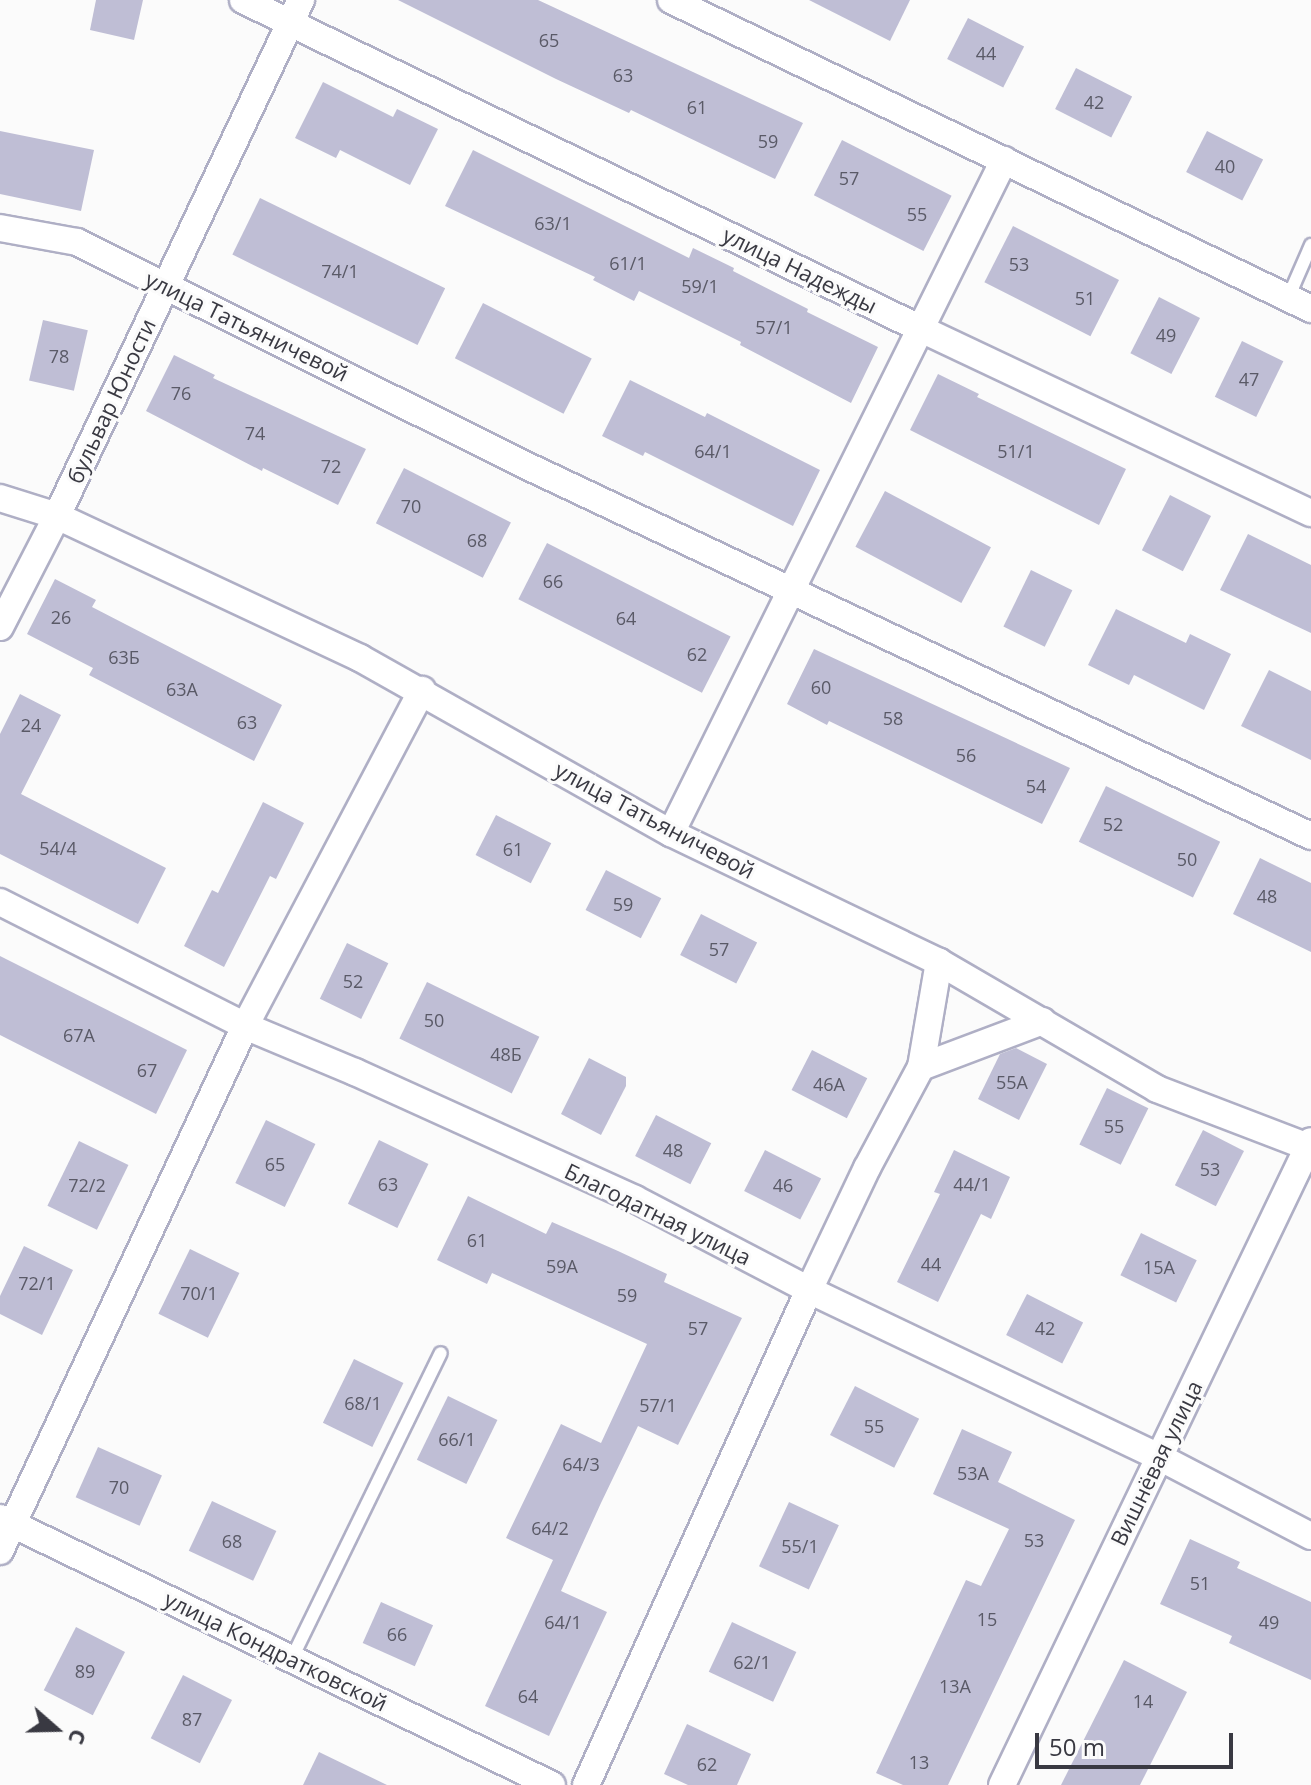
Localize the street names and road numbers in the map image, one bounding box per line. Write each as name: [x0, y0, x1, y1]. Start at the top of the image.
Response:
street label: улица Надежды: [719, 221, 881, 319]
street label: улица Татьяничевой: [141, 265, 353, 387]
street label: бульвар Юности: [61, 314, 161, 488]
street label: улица Татьяничевой: [551, 756, 759, 884]
street label: Благодатная улица: [561, 1157, 755, 1271]
street label: Вишнёвая улица: [1105, 1376, 1207, 1550]
street label: улица Кондратковской: [160, 1585, 392, 1717]

